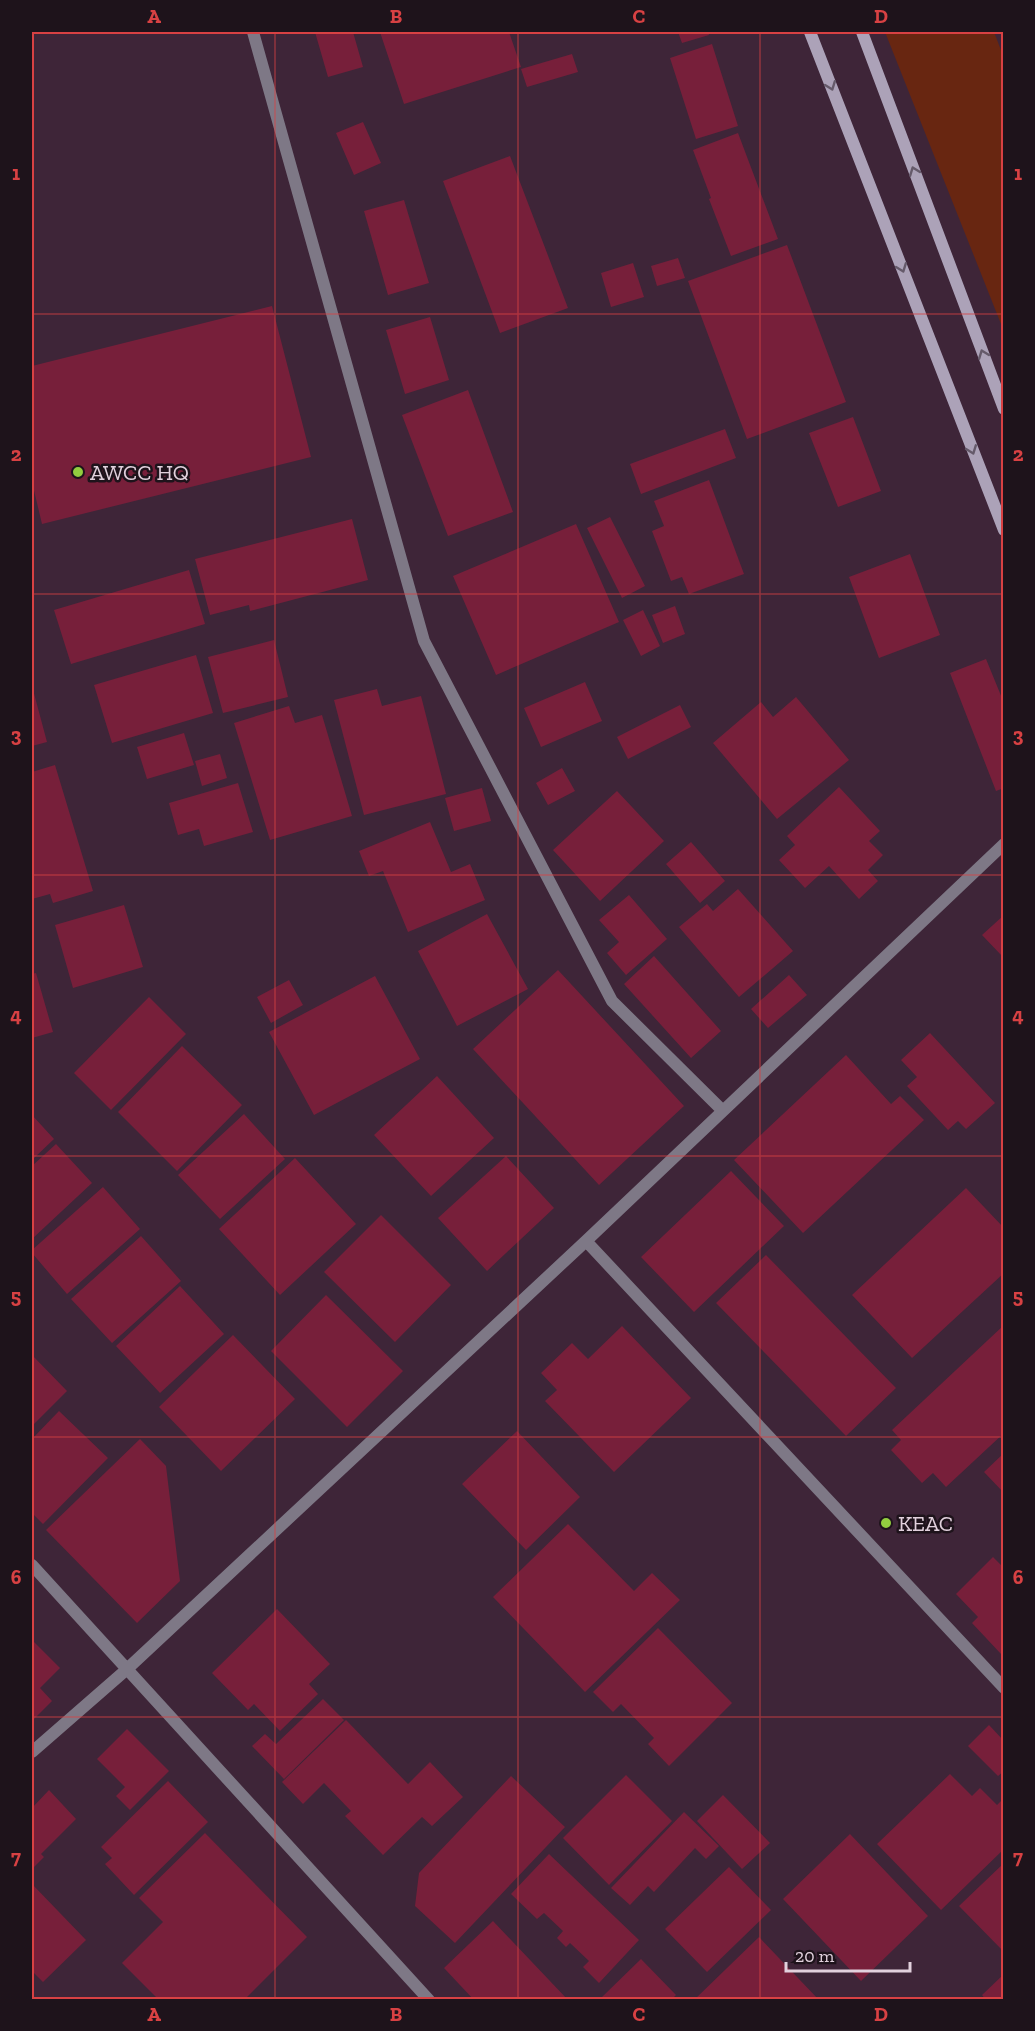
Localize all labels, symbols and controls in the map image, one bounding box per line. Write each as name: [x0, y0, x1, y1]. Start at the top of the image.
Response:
text: A: [147, 4, 161, 28]
text: B: [390, 4, 402, 28]
text: C: [633, 4, 646, 28]
text: D: [874, 4, 888, 28]
one-way arrow: [824, 80, 836, 91]
text: 1: [12, 161, 20, 185]
text: 1: [1014, 161, 1022, 185]
one-way arrow: [909, 167, 922, 177]
one-way arrow: [894, 262, 907, 273]
one-way arrow: [978, 349, 990, 360]
text: 2: [11, 442, 22, 466]
text: 2: [1013, 442, 1024, 466]
one-way arrow: [965, 443, 977, 454]
place label: AWCC HQ: [90, 459, 189, 486]
marker: AWCC HQ: [71, 465, 85, 479]
text: 3: [11, 723, 22, 747]
text: 3: [1013, 723, 1024, 747]
text: 4: [10, 1003, 22, 1027]
text: 4: [1012, 1003, 1024, 1027]
text: 5: [11, 1284, 21, 1308]
text: 5: [1013, 1284, 1023, 1308]
place label: KEAC: [898, 1510, 953, 1537]
marker: KEAC: [879, 1516, 893, 1530]
text: 6: [11, 1565, 22, 1589]
text: 6: [1013, 1565, 1024, 1589]
text: 7: [11, 1845, 21, 1869]
text: 7: [1013, 1845, 1023, 1869]
scale bar: [786, 1935, 910, 1973]
text: 20 m: [795, 1945, 835, 1967]
text: A: [147, 2002, 161, 2026]
text: B: [390, 2002, 402, 2026]
text: C: [633, 2002, 646, 2026]
text: D: [874, 2002, 888, 2026]

